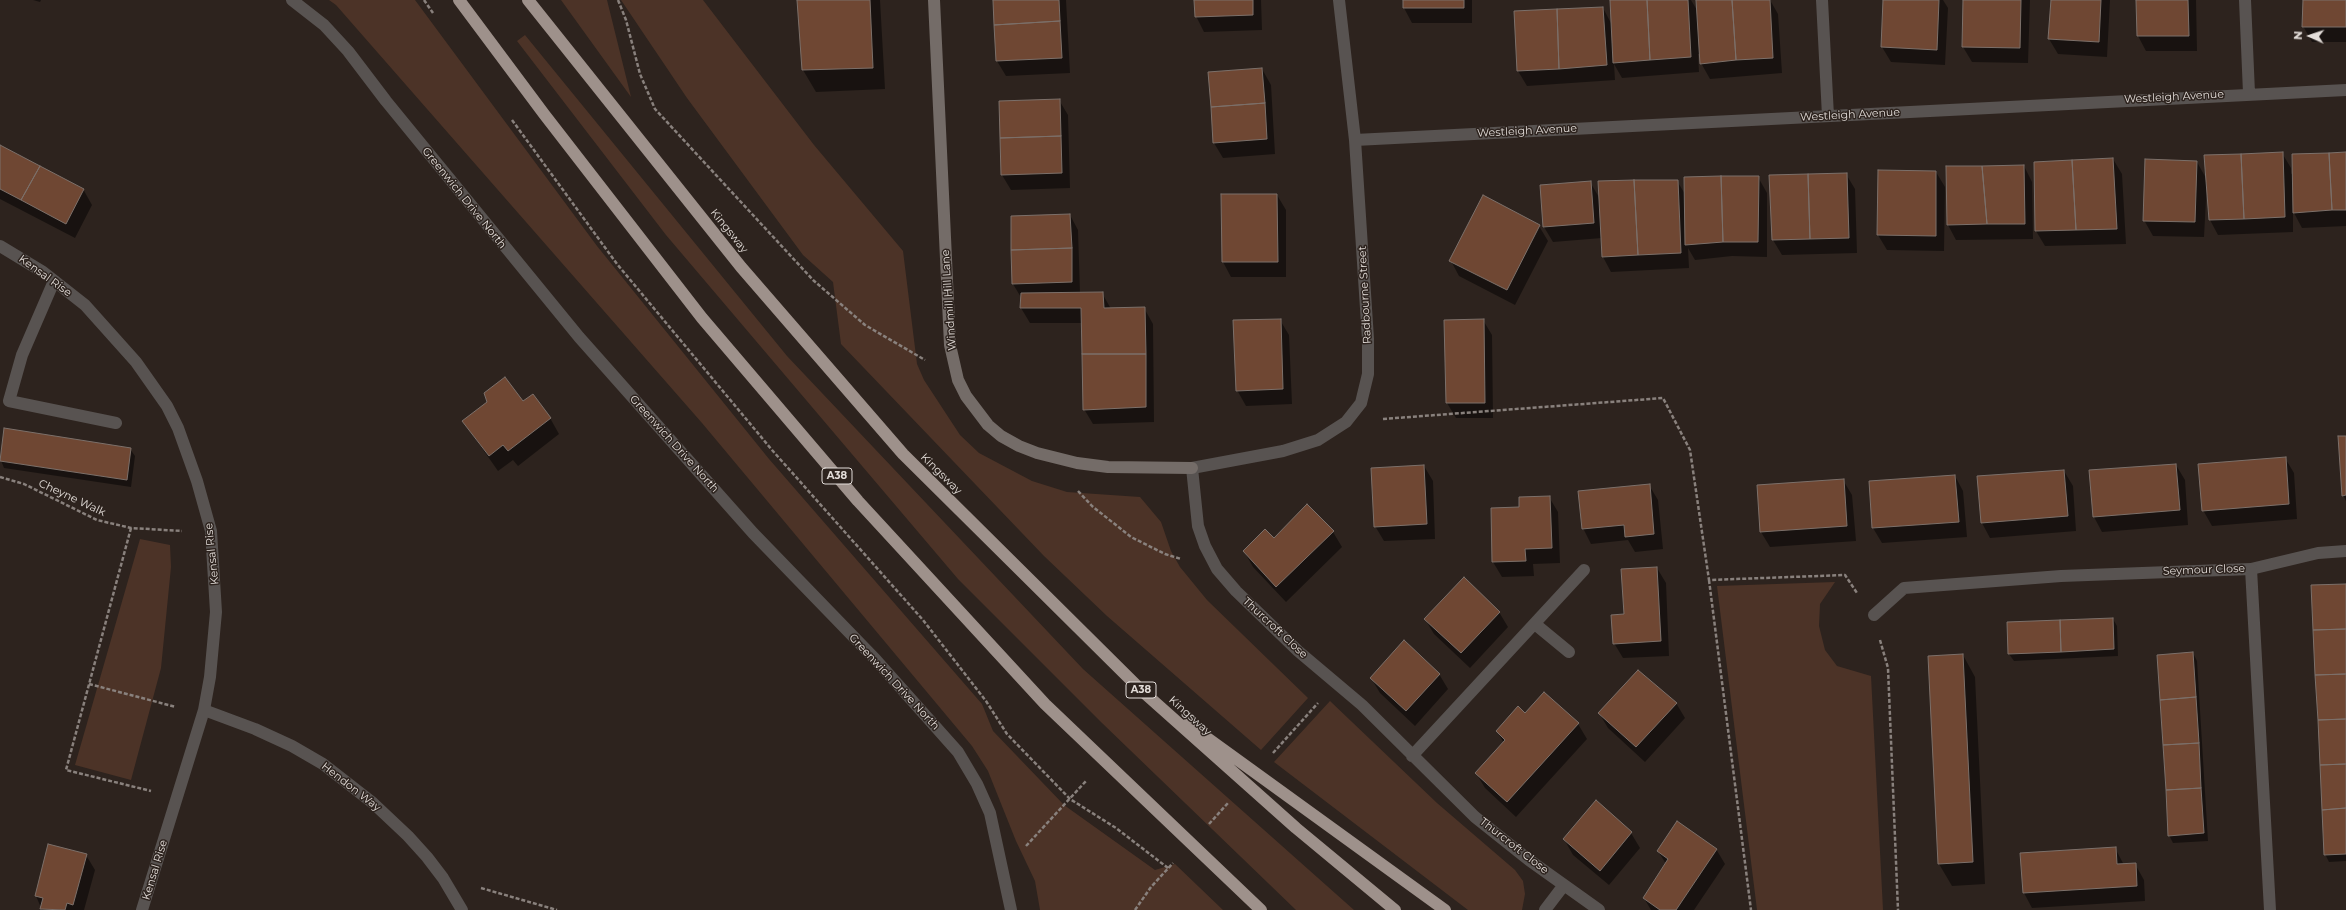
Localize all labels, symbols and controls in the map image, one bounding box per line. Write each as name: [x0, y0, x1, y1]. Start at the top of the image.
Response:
north arrow: [2290, 16, 2330, 56]
text: N: [2291, 31, 2305, 40]
street label: Westleigh Avenue: [2124, 88, 2224, 106]
street label: Westleigh Avenue: [1800, 106, 1900, 124]
street label: Westleigh Avenue: [1477, 122, 1577, 140]
street label: Greenwich Drive North: [419, 145, 509, 251]
street label: Kingsway: [707, 206, 751, 256]
street label: Radbourne Street: [1356, 246, 1374, 344]
street label: Windmill Hill Lane: [939, 249, 959, 351]
street label: Kensal Rise: [16, 252, 74, 300]
street label: Greenwich Drive North: [627, 393, 721, 495]
street label: Kingsway: [918, 451, 964, 497]
road number: A38: [822, 468, 852, 484]
street label: Cheyne Walk: [36, 477, 108, 519]
street label: Kensal Rise: [202, 522, 222, 586]
street label: Seymour Close: [2163, 562, 2245, 578]
street label: Thurcroft Close: [1240, 595, 1310, 661]
street label: Greenwich Drive North: [846, 631, 942, 733]
road number: A38: [1126, 682, 1156, 698]
street label: Kingsway: [1166, 693, 1214, 739]
street label: Hendon Way: [319, 760, 383, 814]
street label: Thurcroft Close: [1477, 815, 1551, 877]
street label: Kensal Rise: [140, 838, 170, 902]

